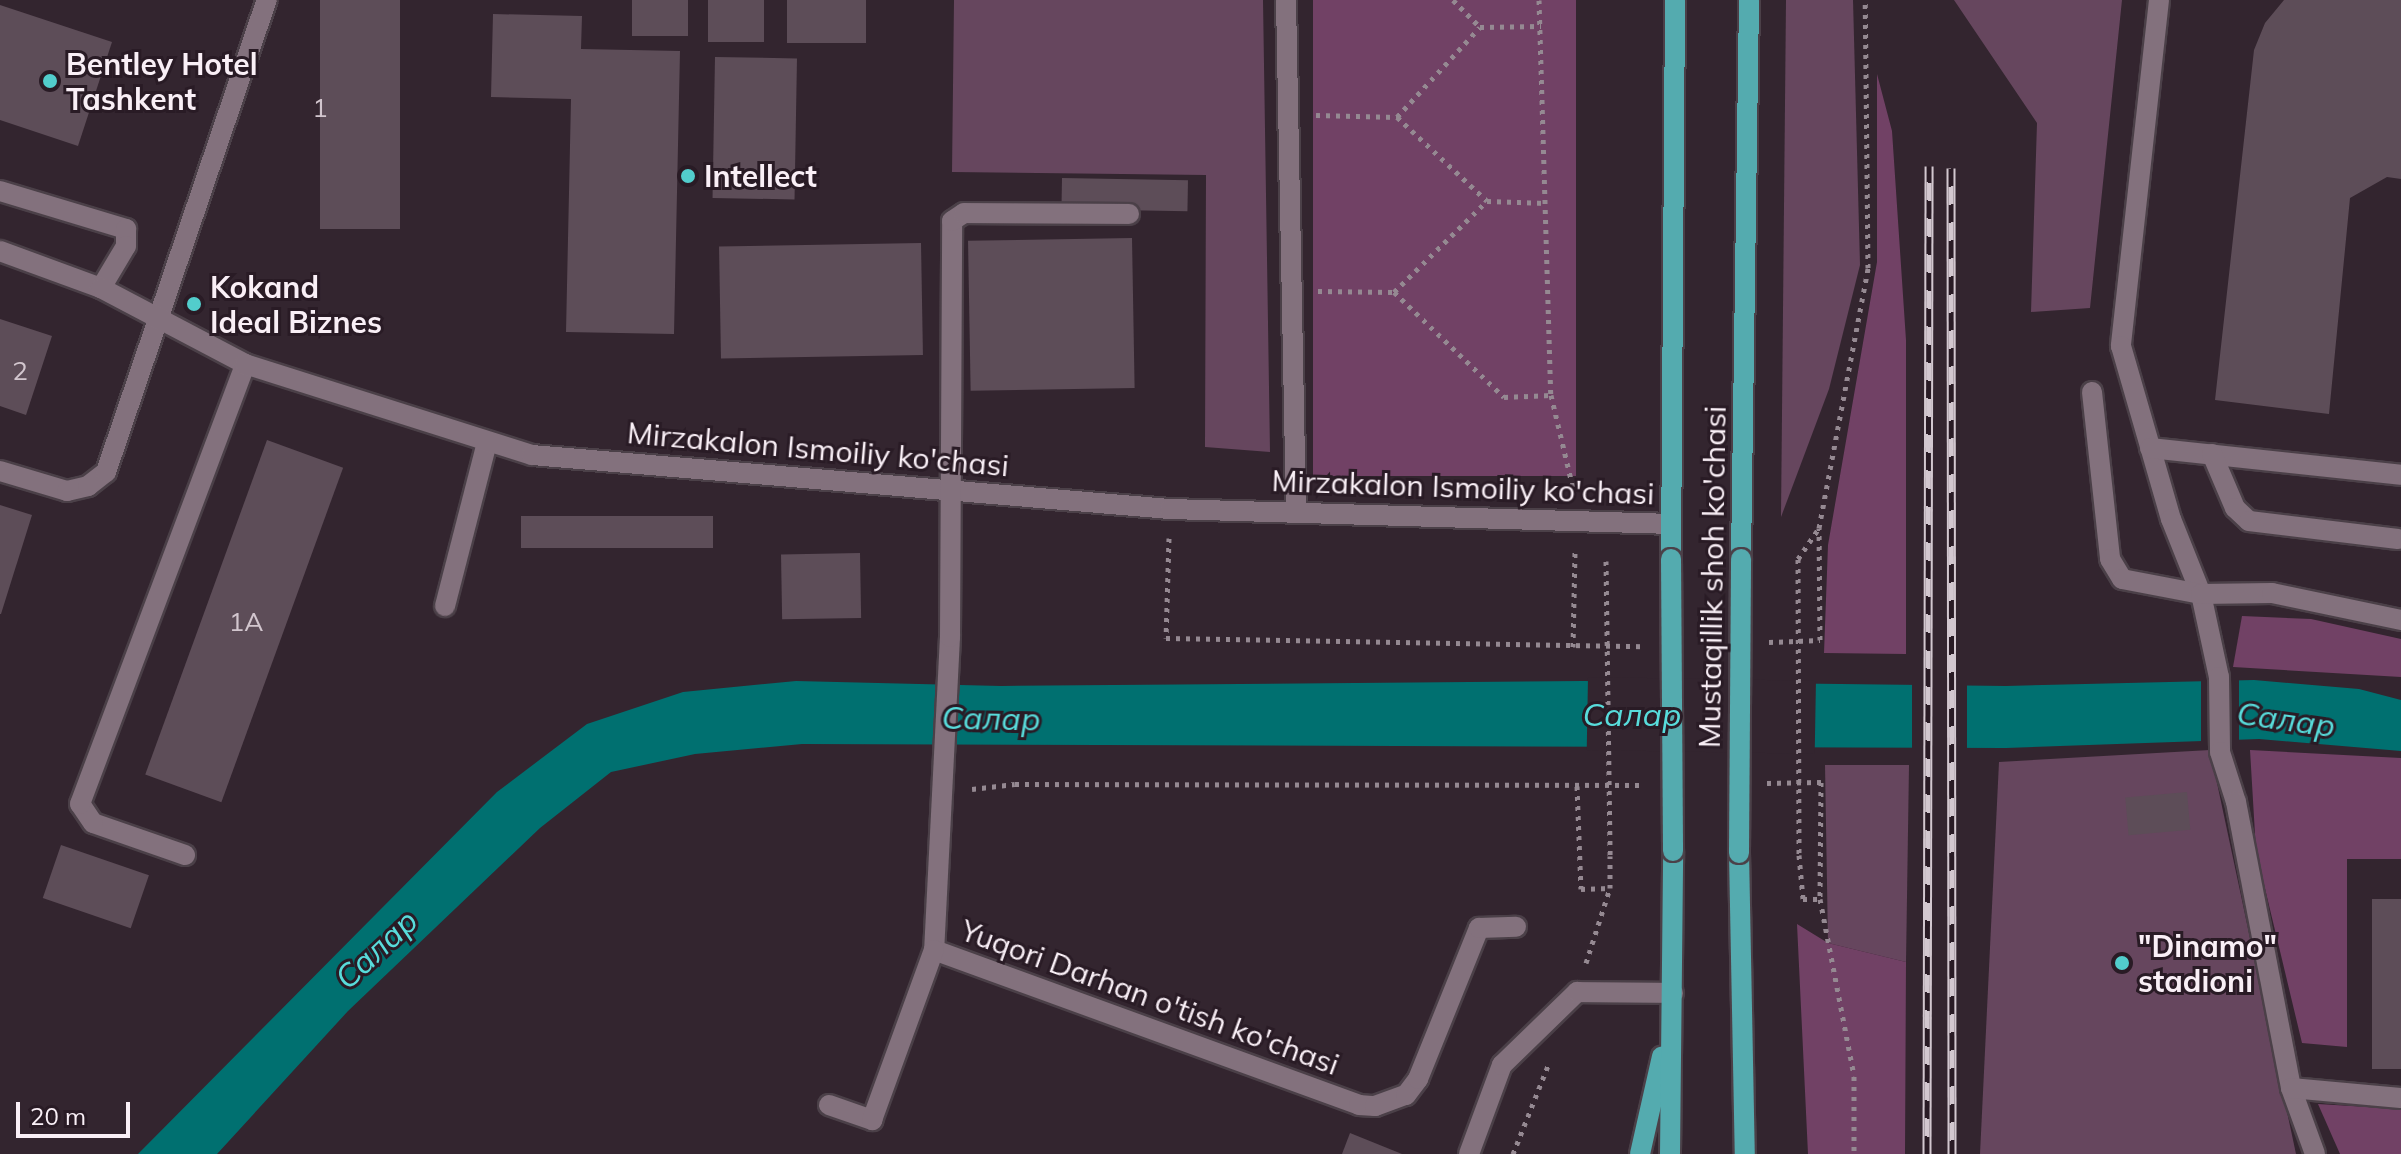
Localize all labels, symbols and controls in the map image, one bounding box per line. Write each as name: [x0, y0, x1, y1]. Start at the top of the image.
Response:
place label: Bentley Hotel Tashkent: [66, 46, 257, 116]
marker: Bentley Hotel Tashkent: [41, 72, 59, 90]
house number: 1: [312, 92, 328, 124]
place label: Intellect: [704, 158, 817, 194]
marker: Intellect: [679, 167, 697, 185]
place label: Kokand Ideal Biznes: [210, 269, 382, 340]
marker: Kokand Ideal Biznes: [185, 295, 203, 313]
house number: 2: [12, 355, 28, 387]
street label: Mustaqillik shoh ko'chasi: [1691, 406, 1733, 748]
street label: Mirzakalon Ismoiliy ko'chasi: [626, 414, 1010, 484]
street label: Mirzakalon Ismoiliy ko'chasi: [1271, 462, 1655, 512]
house number: 1A: [229, 606, 263, 638]
water label: Салар: [2234, 693, 2338, 745]
water label: Салар: [1583, 695, 1681, 733]
water label: Салар: [941, 698, 1041, 738]
water label: Салар: [327, 901, 425, 997]
street label: Yuqori Darhan o'tish ko'chasi: [956, 912, 1344, 1082]
place label: "Dinamo" stadioni: [2138, 928, 2277, 998]
marker: "Dinamo" stadioni: [2113, 954, 2131, 972]
scale bar: [20, 1086, 134, 1136]
text: 20 m: [30, 1101, 86, 1131]

